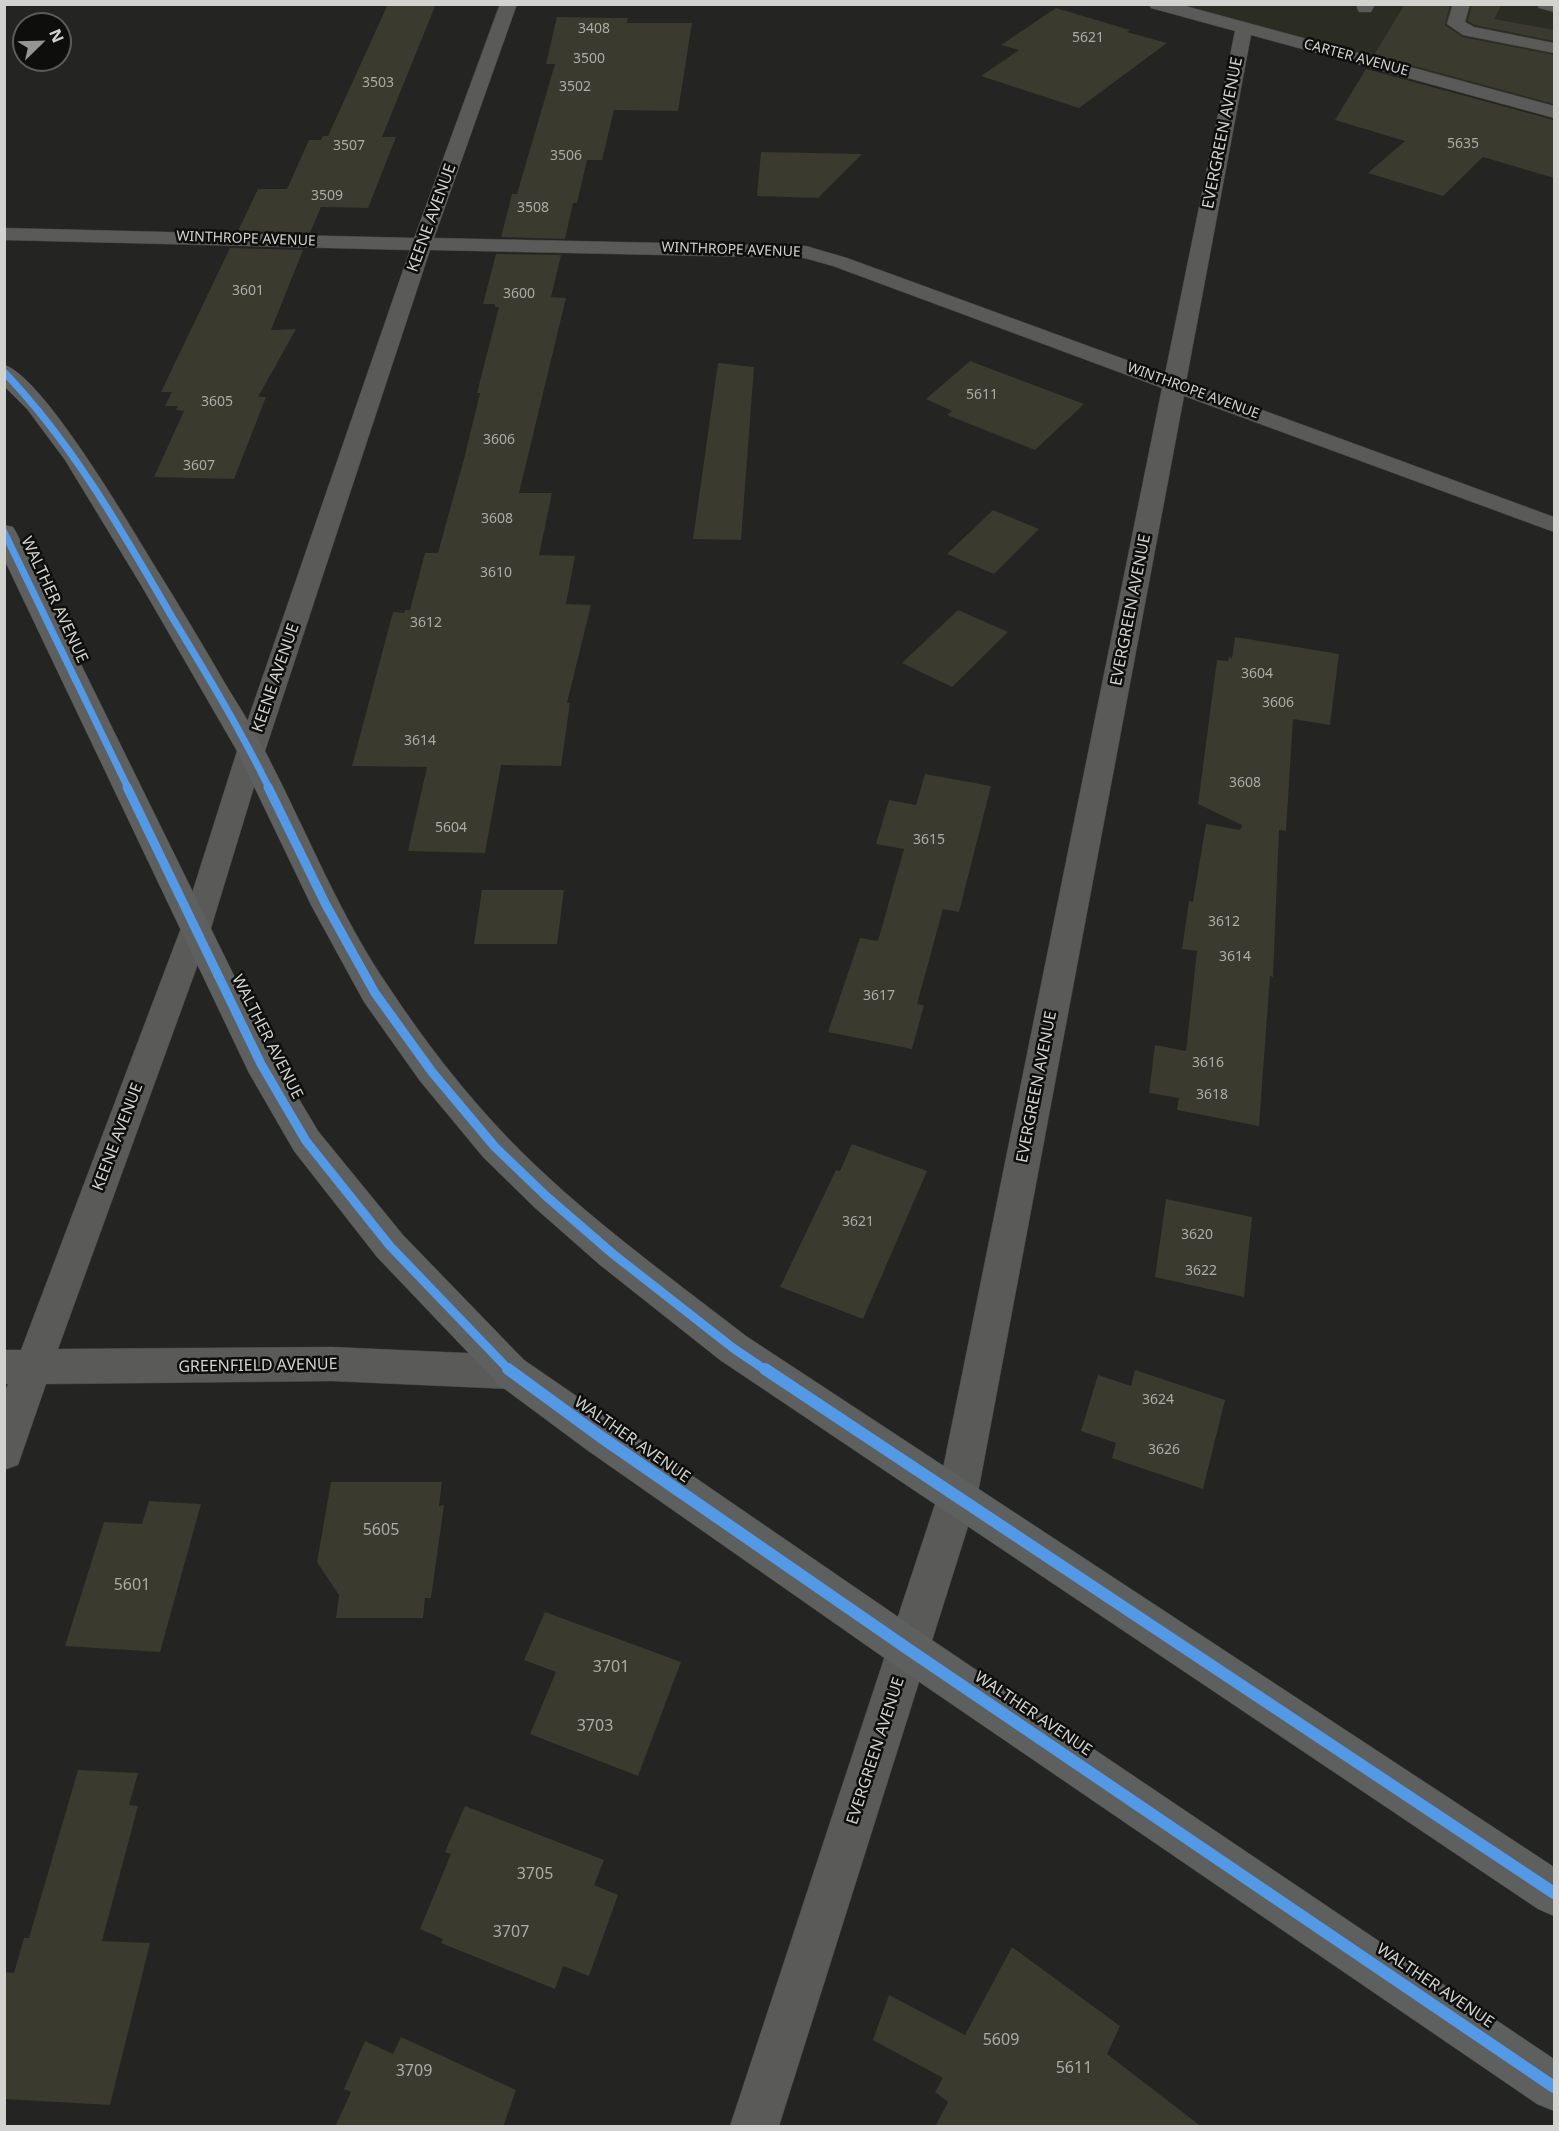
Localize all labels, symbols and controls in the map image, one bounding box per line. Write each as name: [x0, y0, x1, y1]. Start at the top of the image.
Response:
north arrow: [12, 12, 72, 72]
house number: 3408: [578, 21, 610, 37]
text: N: [44, 25, 69, 46]
house number: 5621: [1072, 30, 1104, 46]
street label: CARTER AVENUE: [1302, 36, 1410, 80]
house number: 3500: [573, 51, 605, 67]
street label: EVERGREEN AVENUE: [1199, 56, 1247, 210]
house number: 3503: [362, 75, 394, 91]
house number: 3502: [559, 79, 591, 95]
house number: 5635: [1447, 136, 1479, 152]
house number: 3507: [333, 138, 365, 154]
house number: 3506: [550, 148, 582, 164]
street label: KEENE AVENUE: [404, 161, 460, 275]
house number: 3509: [311, 188, 343, 204]
house number: 3508: [517, 200, 549, 216]
street label: WINTHROPE AVENUE: [176, 228, 316, 250]
street label: WINTHROPE AVENUE: [661, 239, 801, 261]
house number: 3601: [232, 283, 264, 299]
house number: 3600: [503, 286, 535, 302]
street label: WINTHROPE AVENUE: [1125, 359, 1261, 423]
house number: 5611: [966, 387, 998, 403]
house number: 3605: [201, 394, 233, 410]
house number: 3606: [483, 432, 515, 448]
house number: 3607: [183, 458, 215, 474]
house number: 3608: [481, 511, 513, 527]
street label: EVERGREEN AVENUE: [1107, 533, 1155, 687]
street label: WALTHER AVENUE: [16, 534, 92, 666]
house number: 3610: [480, 565, 512, 581]
house number: 3612: [410, 615, 442, 631]
street label: KEENE AVENUE: [248, 621, 304, 735]
house number: 3604: [1241, 666, 1273, 682]
house number: 3606: [1262, 695, 1294, 711]
house number: 3614: [404, 733, 436, 749]
house number: 3608: [1229, 775, 1261, 791]
house number: 5604: [435, 820, 467, 836]
house number: 3615: [913, 832, 945, 848]
house number: 3612: [1208, 914, 1240, 930]
house number: 3614: [1219, 949, 1251, 965]
street label: WALTHER AVENUE: [227, 972, 307, 1102]
house number: 3617: [863, 988, 895, 1004]
street label: EVERGREEN AVENUE: [1013, 1010, 1061, 1164]
house number: 3616: [1192, 1055, 1224, 1071]
street label: KEENE AVENUE: [89, 1080, 147, 1194]
house number: 3618: [1196, 1087, 1228, 1103]
house number: 3621: [842, 1214, 874, 1230]
house number: 3620: [1181, 1227, 1213, 1243]
house number: 3622: [1185, 1263, 1217, 1279]
street label: GREENFIELD AVENUE: [178, 1355, 338, 1377]
house number: 3624: [1142, 1392, 1174, 1408]
street label: WALTHER AVENUE: [570, 1393, 694, 1487]
house number: 3626: [1148, 1442, 1180, 1458]
house number: 5605: [363, 1520, 399, 1540]
house number: 5601: [114, 1575, 150, 1595]
house number: 3701: [593, 1657, 629, 1677]
street label: WALTHER AVENUE: [971, 1668, 1095, 1760]
street label: EVERGREEN AVENUE: [843, 1675, 909, 1827]
house number: 3703: [577, 1716, 613, 1736]
house number: 3705: [517, 1864, 553, 1884]
house number: 3707: [493, 1922, 529, 1942]
street label: WALTHER AVENUE: [1373, 1940, 1497, 2032]
house number: 5609: [983, 2030, 1019, 2050]
house number: 5611: [1056, 2058, 1092, 2078]
house number: 3709: [396, 2061, 432, 2081]

